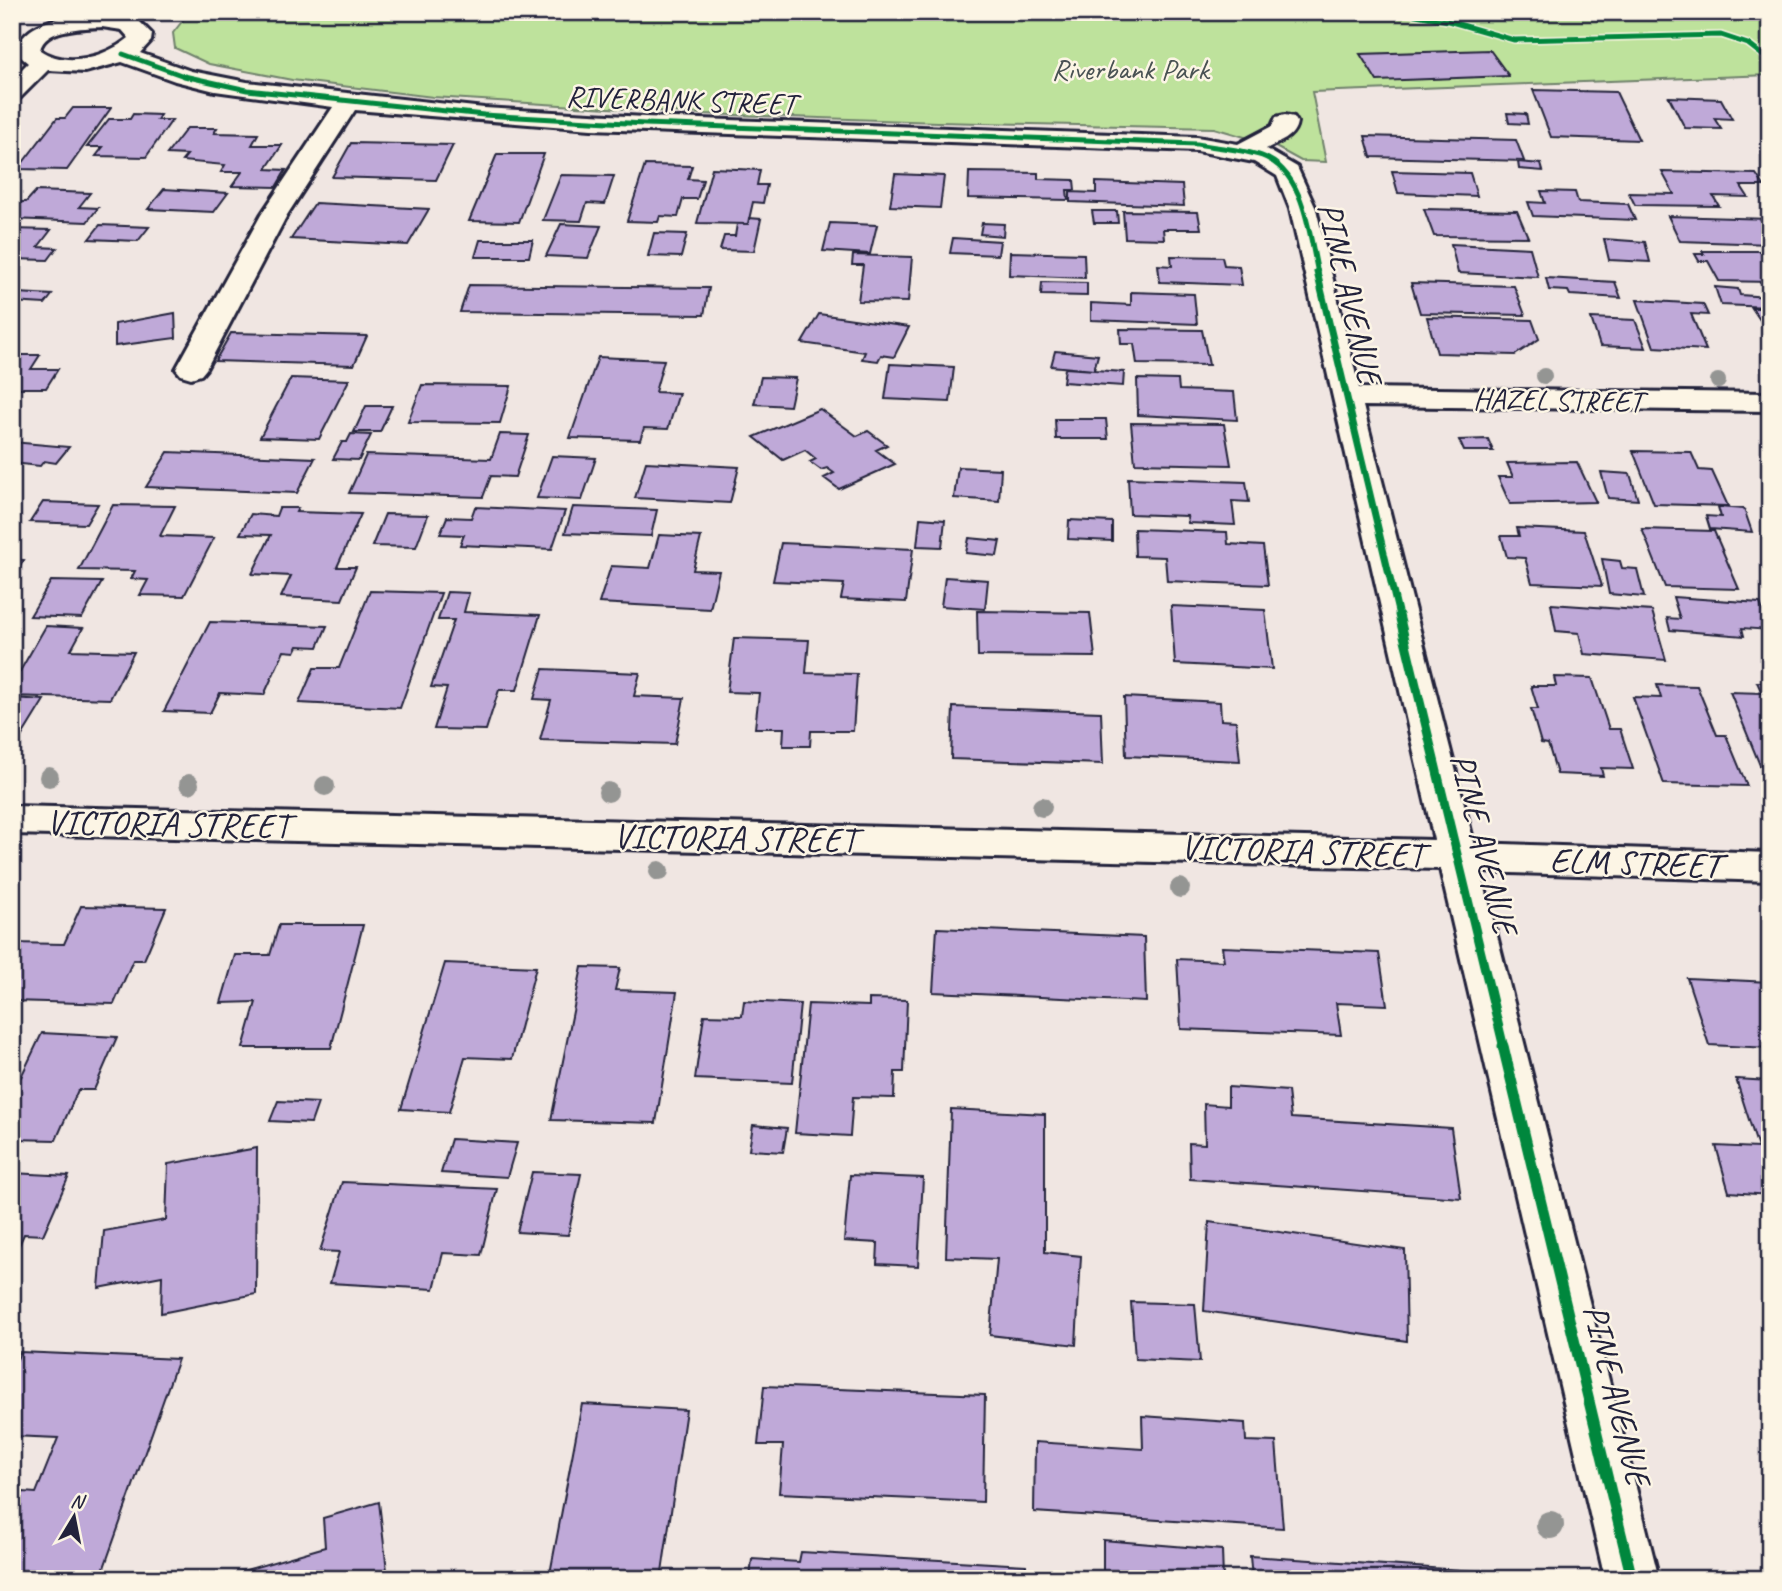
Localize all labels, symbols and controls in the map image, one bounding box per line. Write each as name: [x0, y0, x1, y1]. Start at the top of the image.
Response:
park label: Riverbank Park: [1051, 50, 1211, 88]
street label: RIVERBANK STREET: [565, 77, 803, 123]
street label: PINE AVENUE: [1307, 198, 1394, 393]
street label: HAZEL STREET: [1473, 380, 1649, 421]
street label: PINE AVENUE: [1440, 749, 1529, 944]
street label: VICTORIA STREET: [46, 799, 299, 849]
street label: VICTORIA STREET: [613, 813, 866, 863]
street label: VICTORIA STREET: [1180, 824, 1433, 878]
street label: ELM STREET: [1549, 838, 1730, 889]
street label: PINE AVENUE: [1573, 1300, 1662, 1495]
north arrow: [38, 1482, 108, 1552]
text: N: [69, 1488, 88, 1515]

